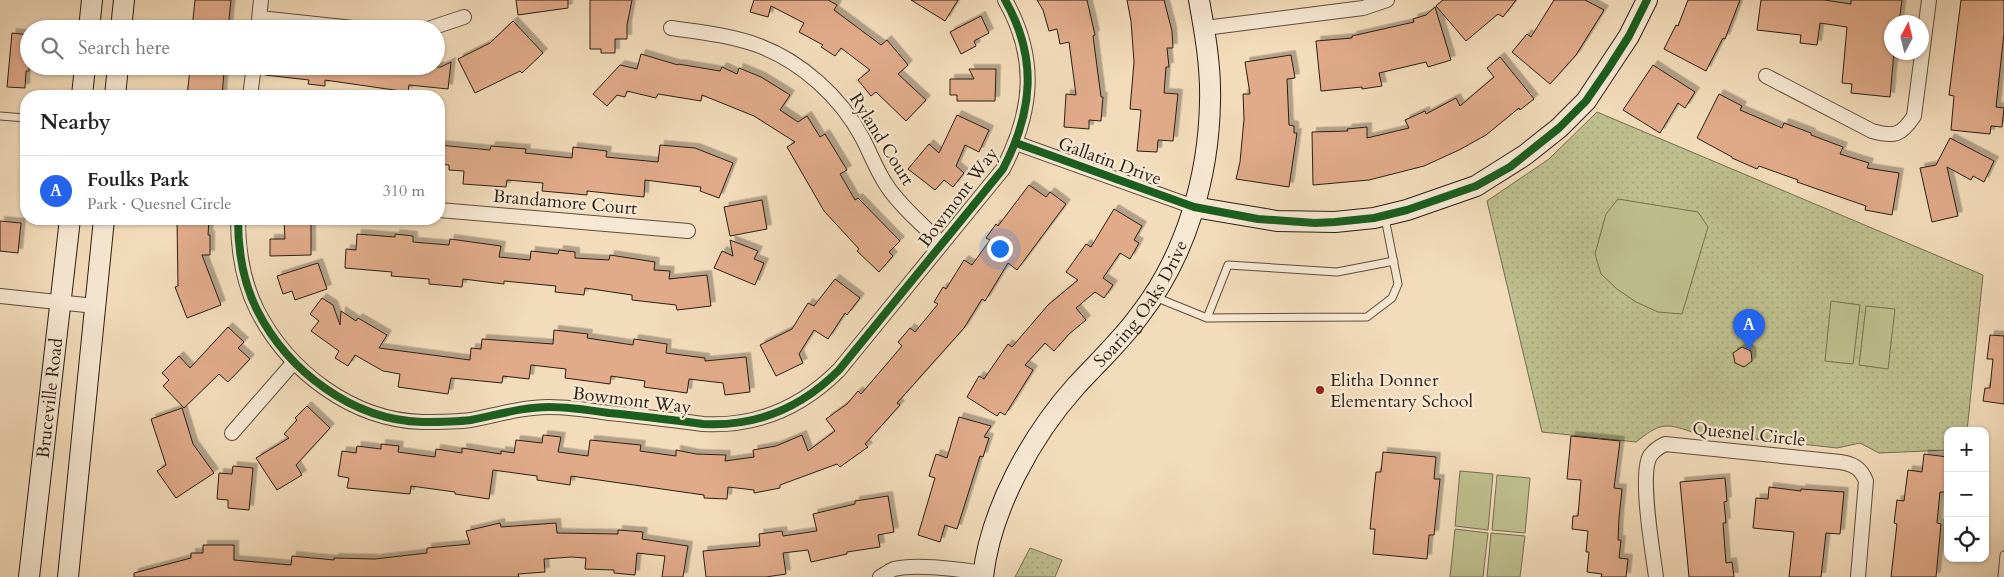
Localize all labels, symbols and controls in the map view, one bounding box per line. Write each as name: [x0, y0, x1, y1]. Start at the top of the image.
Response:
north arrow: [1884, 15, 1929, 60]
search box: [20, 20, 445, 75]
icon: search: [38, 34, 66, 62]
text: Search here: [78, 35, 170, 61]
street label: Ryland Court: [843, 88, 920, 191]
text: Nearby: [40, 108, 111, 137]
street label: Gallatin Drive: [1055, 131, 1165, 192]
street label: Bowmont Way: [913, 142, 1005, 252]
text: Foulks Park: [87, 167, 189, 193]
text: A: [50, 180, 62, 202]
text: 310 m: [383, 180, 425, 202]
street label: Brandamore Court: [492, 184, 638, 221]
text: Park · Quesnel Circle: [87, 193, 232, 215]
your location: [987, 236, 1013, 262]
street label: Soaring Oaks Drive: [1088, 236, 1194, 373]
pin: A: [1733, 309, 1765, 350]
street label: Bruceville Road: [31, 336, 69, 460]
place label: Elitha Donner Elementary School: [1330, 368, 1473, 414]
street label: Bowmont Way: [571, 381, 693, 420]
marker: Elitha Donner Elementary School: [1314, 384, 1326, 396]
street label: Quesnel Circle: [1691, 416, 1807, 453]
map controls: [1944, 427, 1989, 562]
button: +: [1944, 427, 1989, 472]
button: −: [1944, 472, 1989, 517]
button: locate: [1944, 517, 1989, 562]

